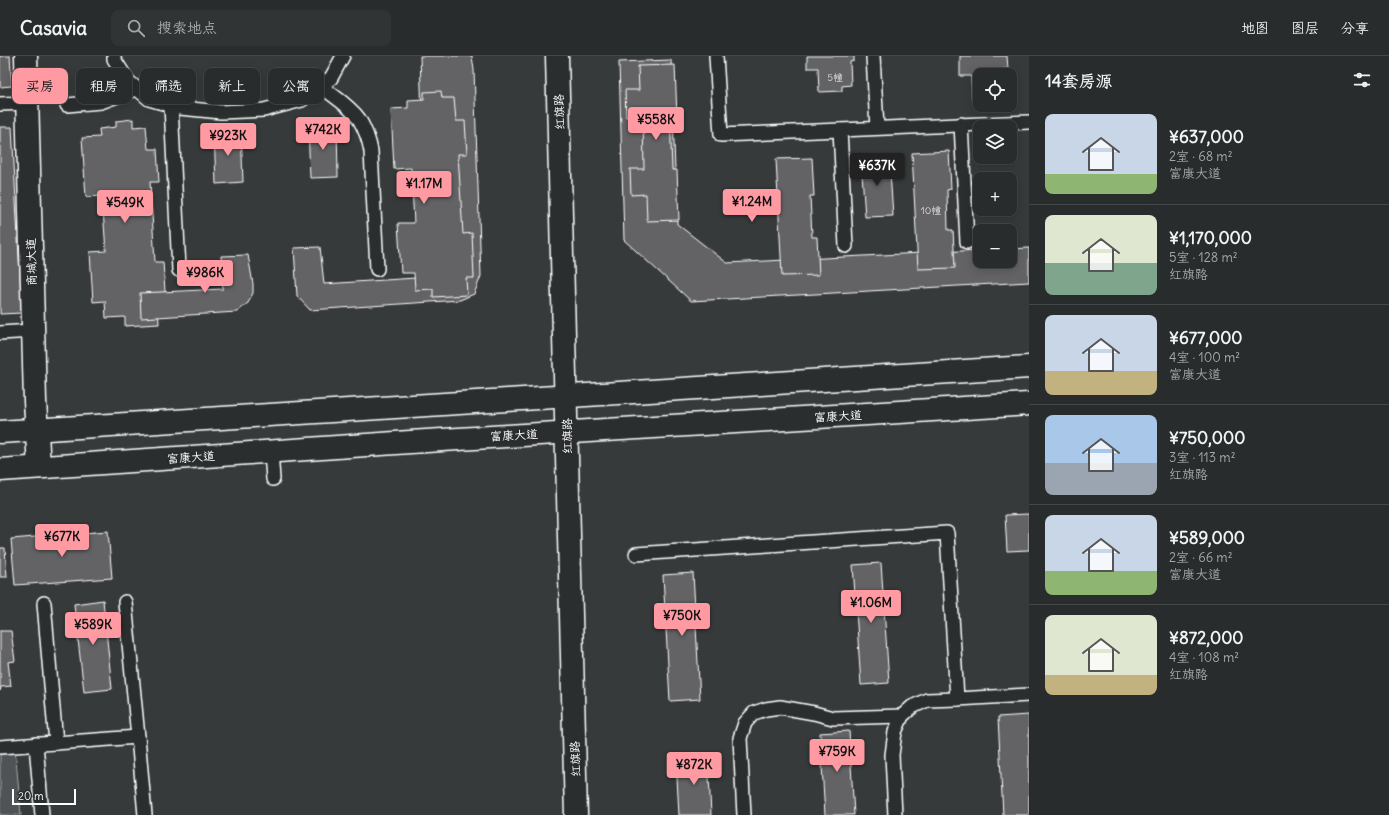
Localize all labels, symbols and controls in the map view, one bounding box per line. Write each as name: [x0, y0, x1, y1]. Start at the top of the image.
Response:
search box: [111, 10, 391, 46]
text: Casavia: [20, 16, 87, 40]
icon: search: [125, 17, 147, 39]
text: 搜索地点: [157, 18, 217, 37]
text: 地图: [1241, 19, 1269, 37]
text: 图层: [1291, 19, 1319, 37]
text: 分享: [1341, 19, 1369, 37]
chip: 买房: [12, 68, 68, 104]
chip: 租房: [76, 68, 132, 104]
chip: 筛选: [140, 68, 196, 104]
chip: 新上: [204, 68, 260, 104]
chip: 公寓: [268, 68, 324, 104]
map controls: [973, 68, 1017, 268]
button: locate: [973, 68, 1017, 112]
icon: filters: [1351, 69, 1373, 91]
text: 14套房源: [1045, 70, 1113, 92]
house number: 5幢: [827, 71, 843, 84]
street label: 红旗路: [551, 94, 567, 130]
pin: ¥558K: [628, 107, 684, 141]
text: ¥558K: [637, 111, 675, 128]
pin: ¥742K: [295, 117, 351, 151]
button: layers: [973, 120, 1017, 164]
text: ¥742K: [305, 121, 341, 138]
pin: ¥923K: [200, 123, 256, 157]
text: ¥637,000: [1169, 126, 1244, 148]
text: ¥923K: [209, 127, 247, 144]
icon: home: [1077, 130, 1125, 178]
text: 2室 · 68 m²: [1169, 148, 1233, 165]
pin: ¥637K: [849, 153, 905, 187]
text: ¥637K: [859, 157, 895, 174]
text: 富康大道: [1169, 165, 1221, 182]
pin: ¥1.17M: [391, 171, 457, 205]
button: +: [973, 172, 1017, 216]
text: ¥1.17M: [405, 175, 443, 192]
pin: ¥1.24M: [719, 189, 785, 223]
pin: ¥549K: [97, 190, 153, 224]
text: ¥1.24M: [732, 193, 772, 210]
text: ¥549K: [106, 194, 144, 211]
house number: 10幢: [921, 204, 941, 217]
button: −: [973, 224, 1017, 268]
text: ¥1,170,000: [1169, 227, 1252, 249]
icon: home: [1077, 231, 1125, 279]
street label: 商城大道: [23, 238, 39, 286]
text: 5室 · 128 m²: [1169, 249, 1238, 266]
pin: ¥986K: [177, 260, 233, 294]
text: ¥986K: [186, 264, 224, 281]
text: 红旗路: [1169, 266, 1208, 283]
text: ¥677,000: [1169, 327, 1243, 349]
icon: home: [1077, 331, 1125, 379]
text: 4室 · 100 m²: [1169, 349, 1240, 366]
text: 富康大道: [1169, 366, 1221, 383]
street label: 富康大道: [814, 407, 862, 425]
street label: 红旗路: [559, 418, 575, 454]
street label: 富康大道: [490, 426, 538, 444]
text: ¥750,000: [1169, 427, 1245, 449]
icon: home: [1077, 431, 1125, 479]
street label: 富康大道: [167, 448, 215, 466]
text: 3室 · 113 m²: [1169, 449, 1236, 466]
text: 红旗路: [1169, 466, 1208, 483]
pin: ¥677K: [34, 524, 90, 558]
text: ¥589,000: [1169, 527, 1245, 549]
text: ¥677K: [44, 528, 80, 545]
icon: home: [1077, 531, 1125, 579]
text: 2室 · 66 m²: [1169, 549, 1233, 566]
text: 富康大道: [1169, 566, 1221, 583]
pin: ¥1.06M: [838, 590, 904, 624]
text: ¥1.06M: [850, 594, 892, 611]
pin: ¥750K: [654, 603, 710, 637]
text: ¥750K: [663, 607, 701, 624]
pin: ¥589K: [65, 612, 121, 646]
text: ¥589K: [74, 616, 112, 633]
text: ¥872,000: [1169, 627, 1244, 649]
icon: home: [1077, 631, 1125, 679]
text: 4室 · 108 m²: [1169, 649, 1239, 666]
text: 红旗路: [1169, 666, 1208, 683]
pin: ¥759K: [809, 739, 865, 773]
street label: 红旗路: [567, 741, 583, 777]
text: ¥759K: [819, 743, 855, 760]
pin: ¥872K: [666, 752, 722, 786]
text: ¥872K: [676, 756, 712, 773]
scale bar: [12, 787, 76, 806]
text: 20 m: [18, 789, 44, 803]

